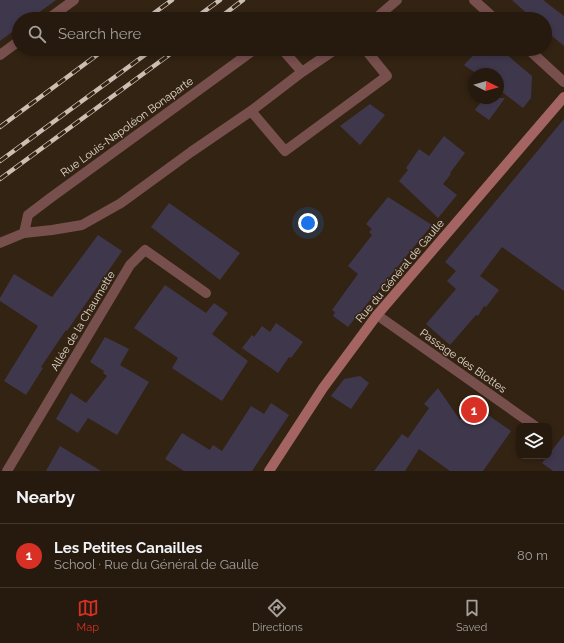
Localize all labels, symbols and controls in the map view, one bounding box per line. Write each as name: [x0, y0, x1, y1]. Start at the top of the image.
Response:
search box: [12, 12, 552, 56]
icon: search: [26, 23, 48, 45]
text: Search here: [58, 25, 141, 43]
north arrow: [468, 68, 504, 104]
street label: Rue Louis-Napoléon Bonaparte: [58, 74, 196, 179]
your location: [298, 213, 318, 233]
street label: Rue du Général de Gaulle: [353, 216, 447, 325]
street label: Allée de la Chaumette: [48, 268, 118, 373]
street label: Passage des Blottes: [417, 326, 509, 396]
pin: 1: [461, 395, 487, 425]
map controls: [516, 423, 552, 459]
button: layers: [516, 423, 552, 459]
text: Nearby: [16, 487, 75, 507]
text: Les Petites Canailles: [54, 539, 202, 557]
text: 1: [26, 548, 32, 563]
text: 80 m: [517, 548, 548, 563]
text: School · Rue du Général de Gaulle: [54, 557, 259, 572]
tab: Map: [77, 597, 99, 634]
tab: Directions: [252, 597, 303, 634]
tab: Saved: [456, 597, 487, 634]

